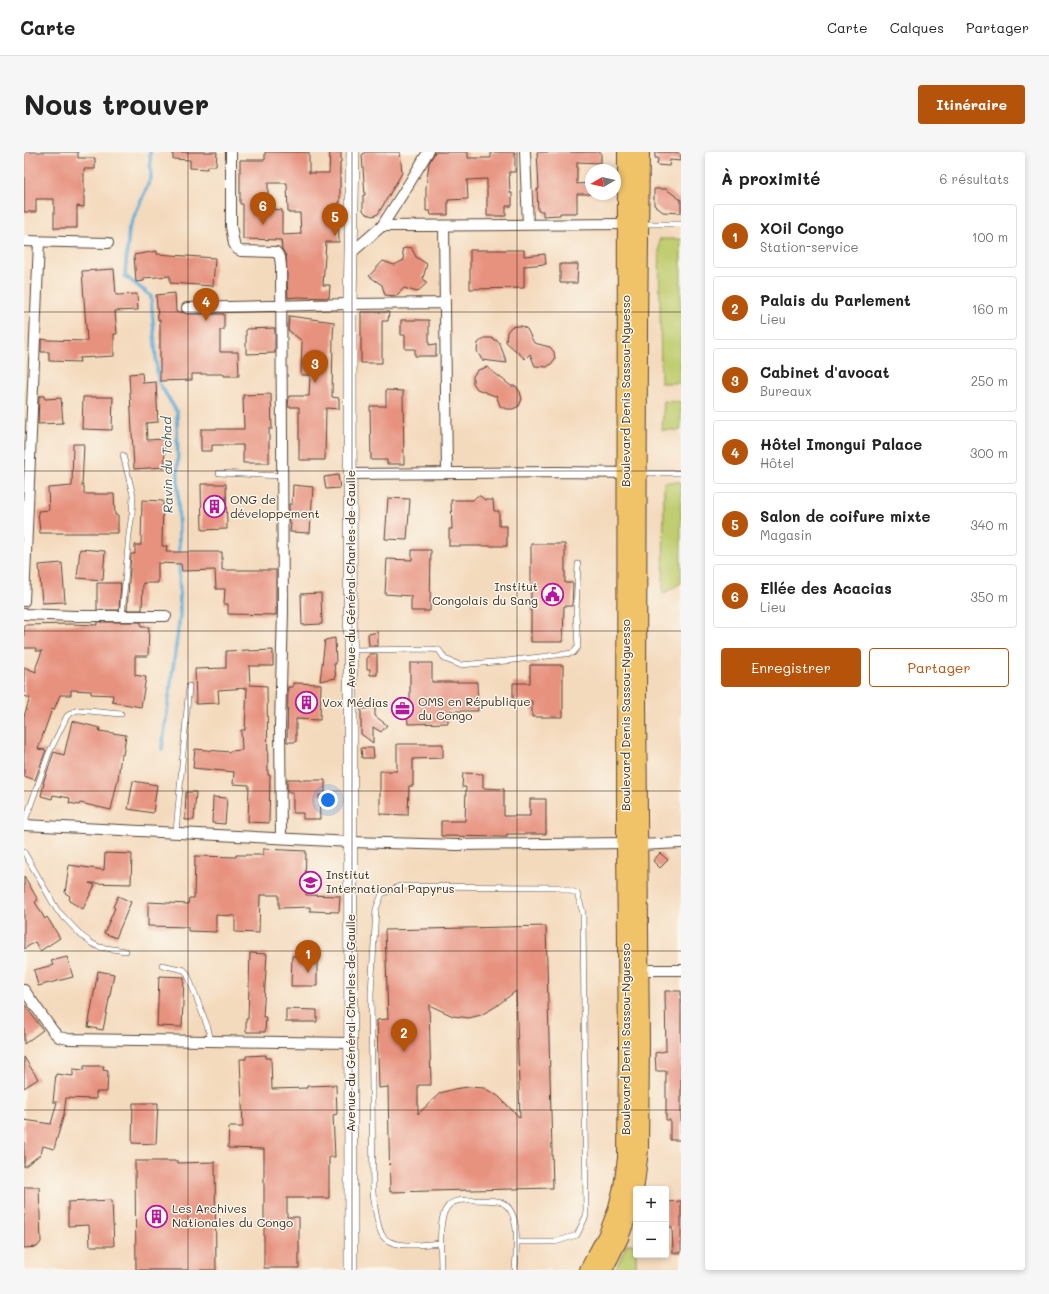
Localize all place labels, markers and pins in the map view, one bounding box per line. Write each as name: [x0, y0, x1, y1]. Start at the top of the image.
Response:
pin: 6: [250, 192, 276, 225]
pin: 5: [322, 203, 348, 236]
pin: 4: [193, 288, 219, 321]
pin: 3: [302, 350, 328, 383]
place label: ONG de développement: [230, 491, 320, 521]
building icon: ONG de développement: [201, 494, 227, 520]
place label: Institut Congolais du Sang: [432, 578, 538, 608]
public building icon: Institut Congolais du Sang: [540, 581, 566, 607]
building icon: Vox Médias: [293, 690, 319, 716]
place label: OMS en République du Congo: [418, 693, 531, 723]
place label: Vox Médias: [322, 694, 389, 710]
office icon: OMS en République du Congo: [390, 696, 416, 722]
place label: Institut International Papyrus: [326, 866, 455, 896]
school or university icon: Institut International Papyrus: [297, 869, 323, 895]
pin: 1: [295, 940, 321, 973]
pin: 2: [391, 1019, 417, 1052]
place label: Les Archives Nationales du Congo: [172, 1200, 293, 1230]
building icon: Les Archives Nationales du Congo: [144, 1203, 170, 1229]

